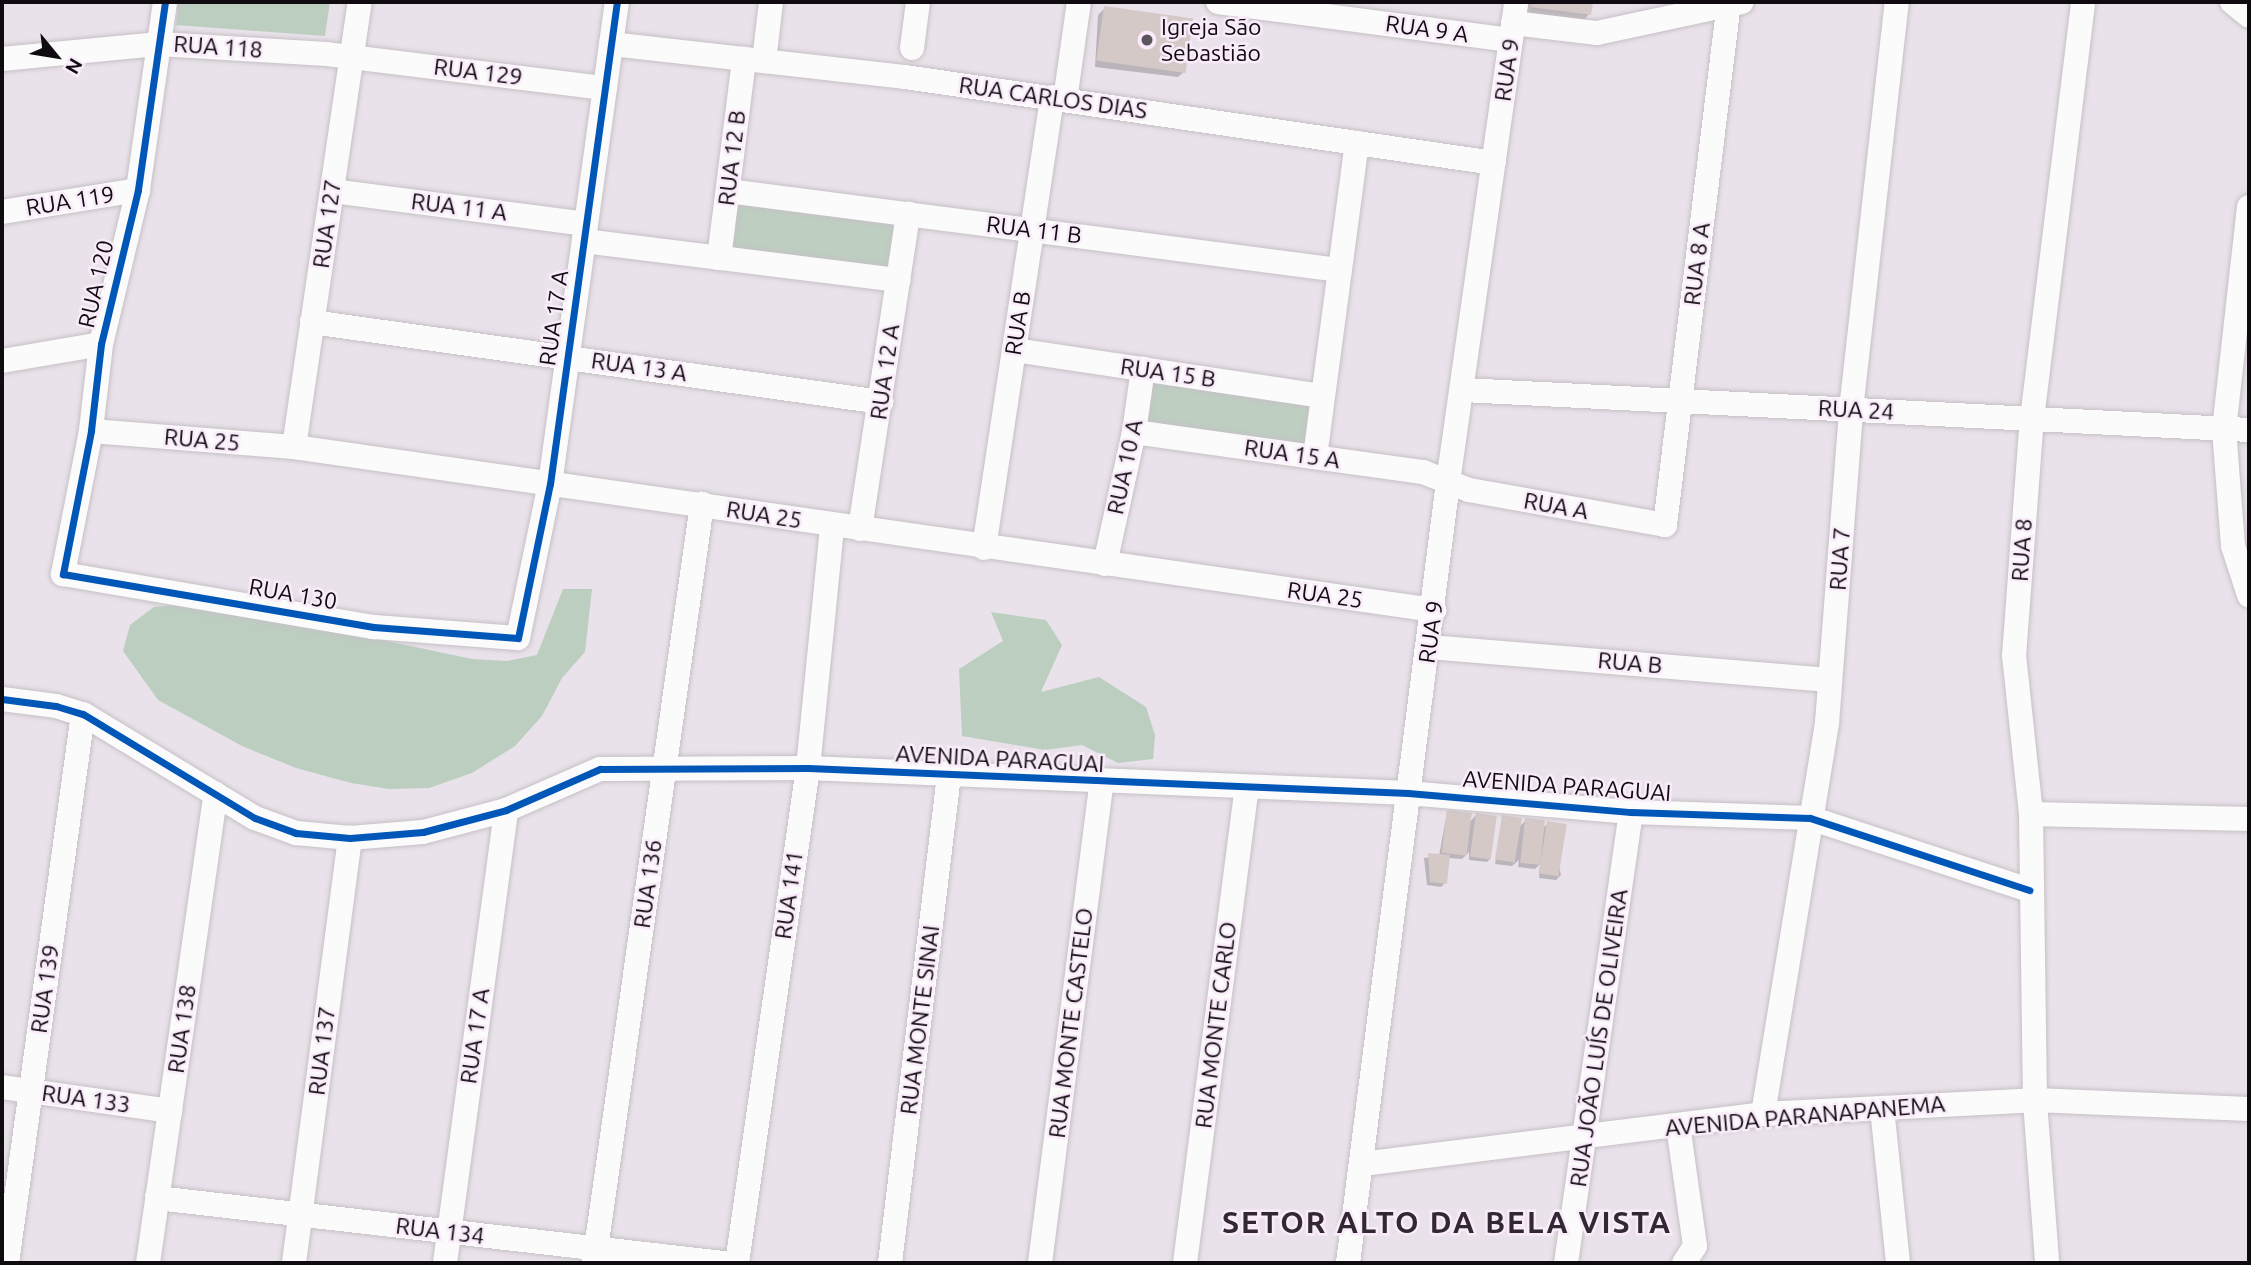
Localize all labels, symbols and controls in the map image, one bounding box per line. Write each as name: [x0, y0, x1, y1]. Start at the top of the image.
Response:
street label: RUA 9 A: [1384, 10, 1470, 48]
place label: Igreja São Sebastião: [1161, 13, 1262, 67]
north arrow: [21, 21, 91, 91]
street label: RUA 118: [173, 30, 263, 64]
marker: Igreja São Sebastião: [1139, 32, 1155, 48]
street label: RUA 9: [1489, 37, 1525, 103]
street label: RUA 129: [432, 53, 524, 91]
text: N: [61, 55, 87, 78]
street label: RUA CARLOS DIAS: [957, 71, 1149, 125]
street label: RUA 12 B: [712, 109, 752, 207]
street label: RUA 127: [307, 178, 347, 270]
street label: RUA 119: [24, 180, 116, 222]
street label: RUA 11 A: [409, 187, 509, 227]
street label: RUA 11 B: [985, 210, 1083, 250]
street label: RUA 8 A: [1678, 221, 1716, 307]
street label: RUA 120: [73, 237, 119, 331]
street label: RUA 17 A: [534, 268, 574, 368]
street label: RUA B: [999, 289, 1037, 357]
street label: RUA 12 A: [865, 322, 905, 422]
street label: RUA 13 A: [589, 347, 689, 387]
street label: RUA 15 B: [1119, 353, 1217, 393]
street label: RUA 24: [1817, 394, 1895, 426]
street label: RUA 10 A: [1101, 417, 1149, 517]
street label: RUA 25: [163, 423, 241, 457]
street label: RUA 15 A: [1242, 434, 1342, 474]
street label: RUA A: [1522, 487, 1590, 525]
street label: RUA 25: [724, 495, 804, 535]
street label: RUA 8: [2006, 518, 2038, 582]
street label: RUA 7: [1824, 527, 1856, 591]
street label: RUA 130: [247, 573, 339, 615]
street label: RUA 25: [1285, 576, 1365, 614]
street label: RUA 9: [1413, 599, 1449, 665]
street label: RUA B: [1597, 646, 1663, 680]
street label: AVENIDA PARAGUAI: [895, 740, 1105, 778]
street label: AVENIDA PARAGUAI: [1462, 765, 1672, 807]
street label: RUA 136: [628, 838, 668, 930]
street label: RUA 141: [769, 849, 809, 941]
street label: RUA JOÃO LUÍS DE OLIVEIRA: [1564, 887, 1634, 1189]
street label: RUA MONTE CASTELO: [1043, 906, 1099, 1140]
street label: RUA MONTE CARLO: [1190, 920, 1242, 1130]
street label: RUA MONTE SINAI: [895, 924, 945, 1116]
street label: RUA 139: [25, 943, 65, 1035]
street label: RUA 138: [162, 983, 202, 1075]
street label: RUA 17 A: [455, 986, 495, 1086]
street label: RUA 137: [303, 1005, 341, 1097]
street label: RUA 133: [40, 1079, 132, 1119]
street label: AVENIDA PARANAPANEMA: [1664, 1090, 1946, 1142]
district label: SETOR ALTO DA BELA VISTA: [1225, 1204, 1669, 1240]
street label: RUA 134: [394, 1212, 486, 1250]

